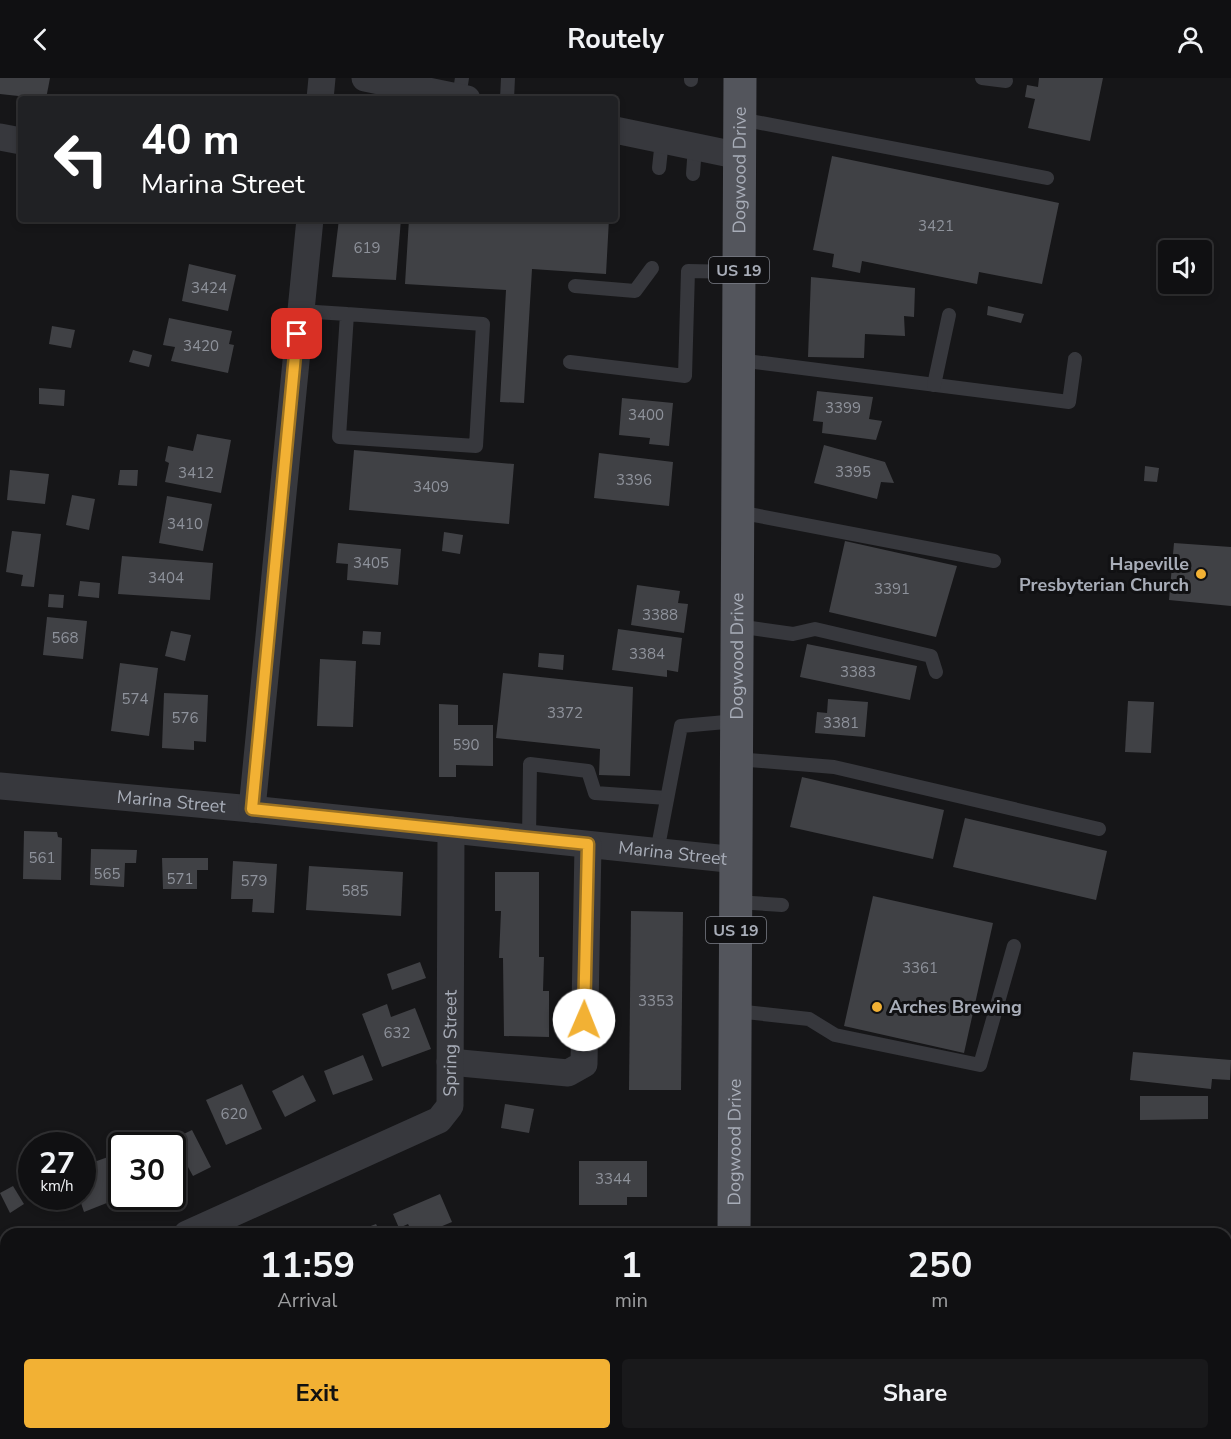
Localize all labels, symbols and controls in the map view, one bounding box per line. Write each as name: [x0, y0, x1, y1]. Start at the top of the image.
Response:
text: Routely: [567, 21, 664, 58]
icon: back: [24, 23, 57, 56]
icon: person: [1174, 23, 1207, 56]
street label: Dogwood Drive: [727, 107, 752, 233]
text: 40 m: [141, 112, 240, 169]
icon: left: [42, 120, 120, 198]
text: Marina Street: [141, 166, 305, 203]
house number: 3421: [918, 216, 954, 236]
house number: 619: [353, 238, 381, 258]
map controls: [1158, 240, 1212, 294]
button: sound: [1158, 240, 1212, 294]
road number: US 19: [709, 257, 769, 283]
house number: 3424: [191, 278, 227, 298]
pin: [271, 308, 322, 359]
icon: arrive: [280, 317, 313, 350]
house number: 3420: [183, 336, 219, 356]
house number: 3399: [825, 398, 861, 418]
house number: 3400: [628, 405, 664, 425]
house number: 3395: [835, 462, 871, 482]
house number: 3412: [178, 463, 214, 483]
house number: 3396: [616, 470, 652, 490]
house number: 3409: [413, 477, 449, 497]
house number: 3410: [167, 514, 203, 534]
place label: Hapeville Presbyterian Church: [1019, 552, 1189, 597]
house number: 3405: [353, 553, 389, 573]
marker: Hapeville Presbyterian Church: [1194, 567, 1208, 581]
house number: 3404: [148, 568, 184, 588]
house number: 3391: [874, 579, 910, 599]
street label: Dogwood Drive: [725, 593, 749, 719]
house number: 3388: [642, 605, 678, 625]
house number: 568: [51, 628, 79, 648]
house number: 3384: [629, 644, 665, 664]
house number: 3383: [840, 662, 876, 682]
house number: 574: [121, 689, 149, 709]
house number: 3372: [547, 703, 583, 723]
house number: 576: [171, 708, 199, 728]
house number: 3381: [823, 713, 859, 733]
house number: 590: [452, 735, 480, 755]
street label: Marina Street: [116, 785, 227, 819]
street label: Marina Street: [617, 836, 729, 871]
house number: 561: [28, 848, 56, 868]
house number: 565: [93, 864, 121, 884]
house number: 571: [166, 869, 194, 889]
house number: 579: [240, 871, 268, 891]
house number: 585: [341, 881, 369, 901]
road number: US 19: [706, 917, 766, 943]
house number: 3361: [902, 958, 938, 978]
position arrow: [552, 988, 616, 1052]
street label: Spring Street: [438, 989, 462, 1097]
house number: 3353: [638, 991, 674, 1011]
place label: Arches Brewing: [889, 995, 1022, 1019]
marker: Arches Brewing: [870, 1000, 884, 1014]
house number: 632: [383, 1023, 411, 1043]
street label: Dogwood Drive: [722, 1079, 747, 1205]
house number: 620: [220, 1104, 248, 1124]
speed limit sign: 30: [108, 1132, 186, 1210]
text: 27: [39, 1143, 75, 1184]
house number: 3344: [595, 1169, 631, 1189]
text: km/h: [40, 1176, 74, 1196]
text: 11:59: [260, 1241, 355, 1290]
text: 1: [620, 1241, 642, 1290]
text: 250: [907, 1241, 972, 1290]
text: Arrival: [277, 1287, 337, 1314]
text: min: [615, 1287, 648, 1314]
text: m: [931, 1287, 948, 1314]
button: Exit: [24, 1359, 610, 1428]
button: Share: [622, 1359, 1208, 1428]

